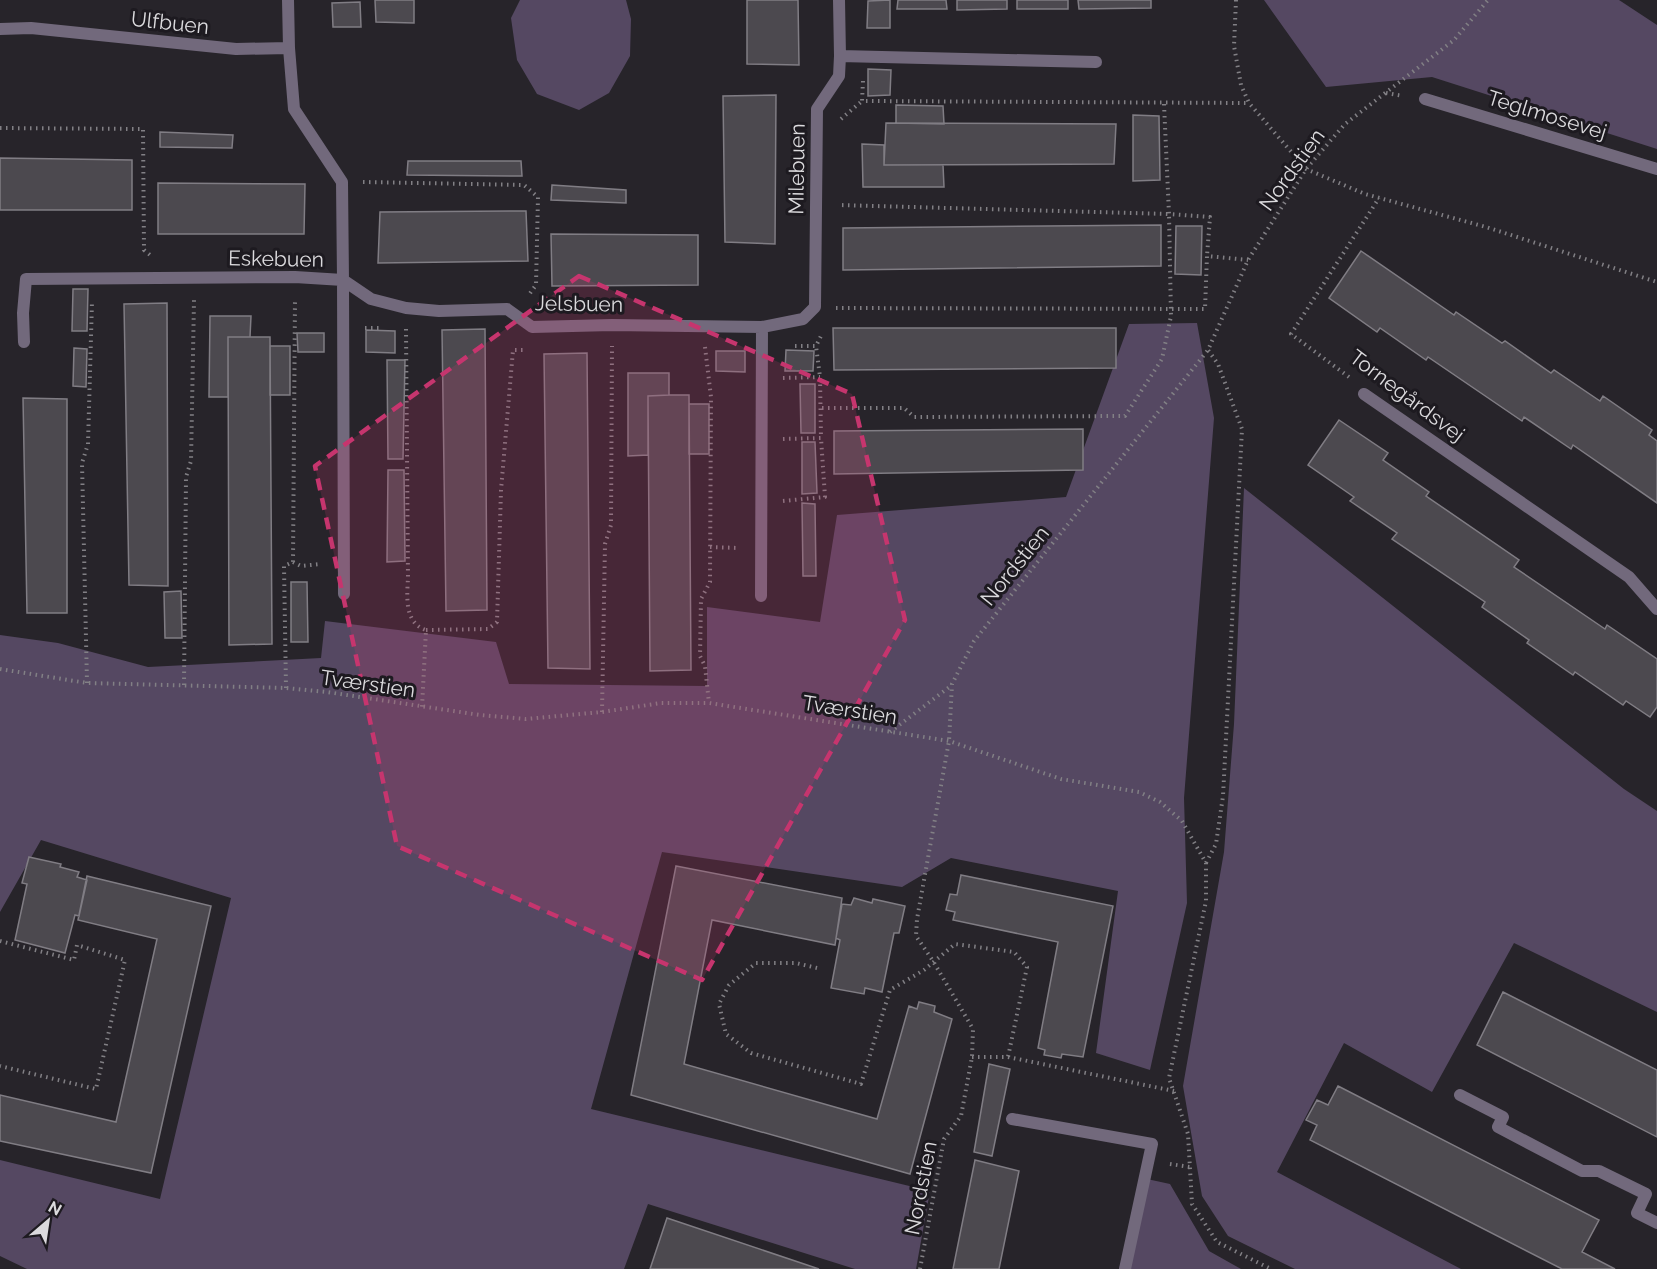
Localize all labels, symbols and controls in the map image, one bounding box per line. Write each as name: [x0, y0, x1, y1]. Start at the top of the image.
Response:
street label: Ulfbuen: [130, 6, 210, 39]
street label: Teglmosevej: [1485, 85, 1610, 145]
street label: Milebuen: [783, 123, 810, 215]
street label: Nordstien: [1254, 124, 1330, 215]
street label: Eskebuen: [228, 245, 324, 272]
street label: Jelsbuen: [535, 290, 623, 317]
street label: Tornegårdsvej: [1345, 344, 1470, 447]
street label: Nordstien: [975, 521, 1054, 610]
street label: Tværstien: [319, 664, 417, 703]
street label: Tværstien: [801, 690, 899, 729]
street label: Nordstien: [899, 1139, 942, 1237]
north arrow: [18, 1191, 78, 1251]
text: N: [45, 1197, 65, 1220]

